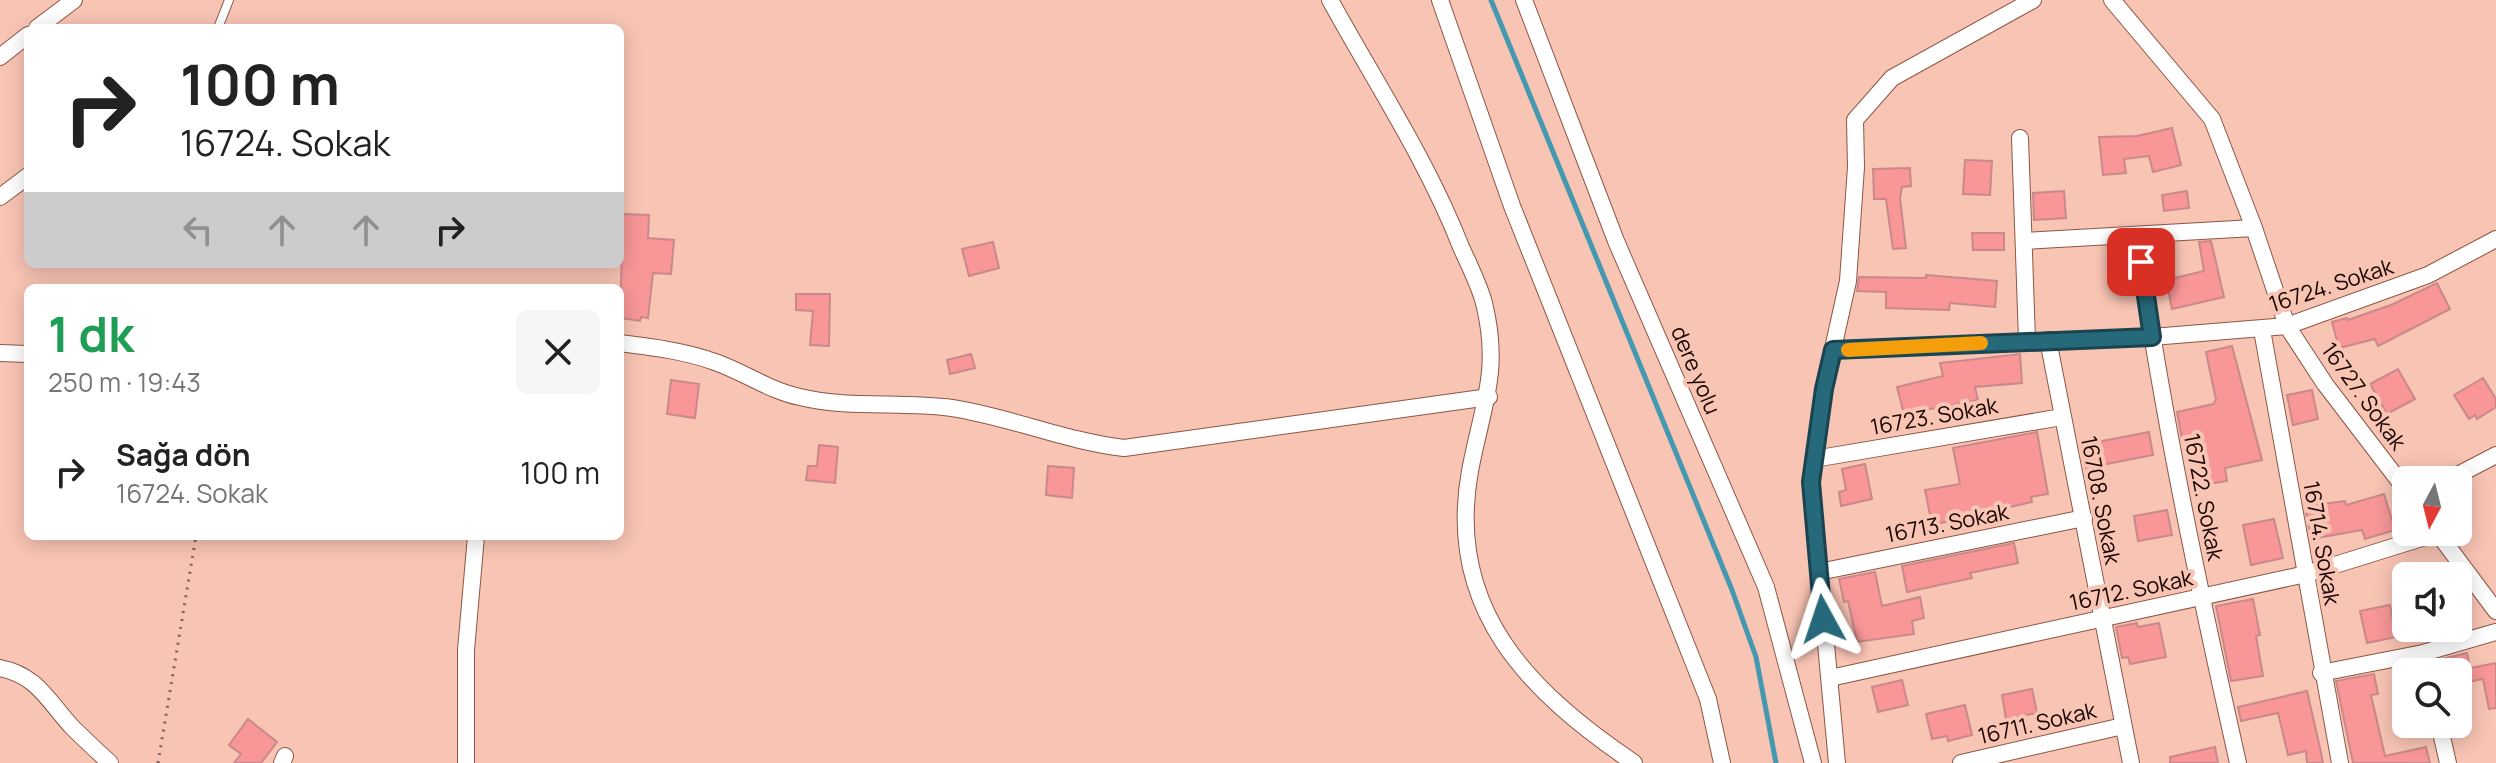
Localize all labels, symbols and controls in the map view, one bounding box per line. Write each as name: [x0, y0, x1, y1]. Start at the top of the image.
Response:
text: 100 m: [180, 45, 340, 122]
icon: right: [48, 56, 152, 160]
text: 16724. Sokak: [180, 118, 390, 167]
icon: left: [176, 208, 220, 252]
icon: ahead: [260, 208, 304, 252]
icon: ahead: [344, 208, 388, 252]
icon: right: [428, 208, 472, 252]
pin: [2107, 228, 2175, 296]
icon: arrive: [2119, 240, 2163, 284]
street label: 16724. Sokak: [2265, 251, 2398, 319]
text: 1 dk: [48, 301, 134, 366]
button: close: [516, 310, 600, 394]
street label: dere yolu: [1664, 321, 1728, 419]
street label: 16727. Sokak: [2315, 336, 2414, 457]
text: 250 m · 19:43: [48, 364, 201, 400]
street label: 16723. Sokak: [1868, 390, 2001, 442]
street label: 16722. Sokak: [2177, 431, 2231, 564]
street label: 16708. Sokak: [2074, 433, 2128, 568]
text: Sağa dön: [116, 434, 251, 475]
icon: right: [48, 450, 92, 494]
text: 100 m: [520, 452, 600, 493]
north arrow: [2392, 466, 2472, 546]
map controls: [2392, 466, 2472, 738]
text: 16724. Sokak: [116, 475, 268, 511]
street label: 16714. Sokak: [2296, 479, 2348, 608]
street label: 16713. Sokak: [1883, 496, 2012, 550]
street label: 16712. Sokak: [2067, 562, 2196, 618]
button: sound: [2392, 562, 2472, 642]
position arrow: [1781, 577, 1865, 661]
button: search: [2392, 658, 2472, 738]
street label: 16711. Sokak: [1975, 695, 2100, 751]

